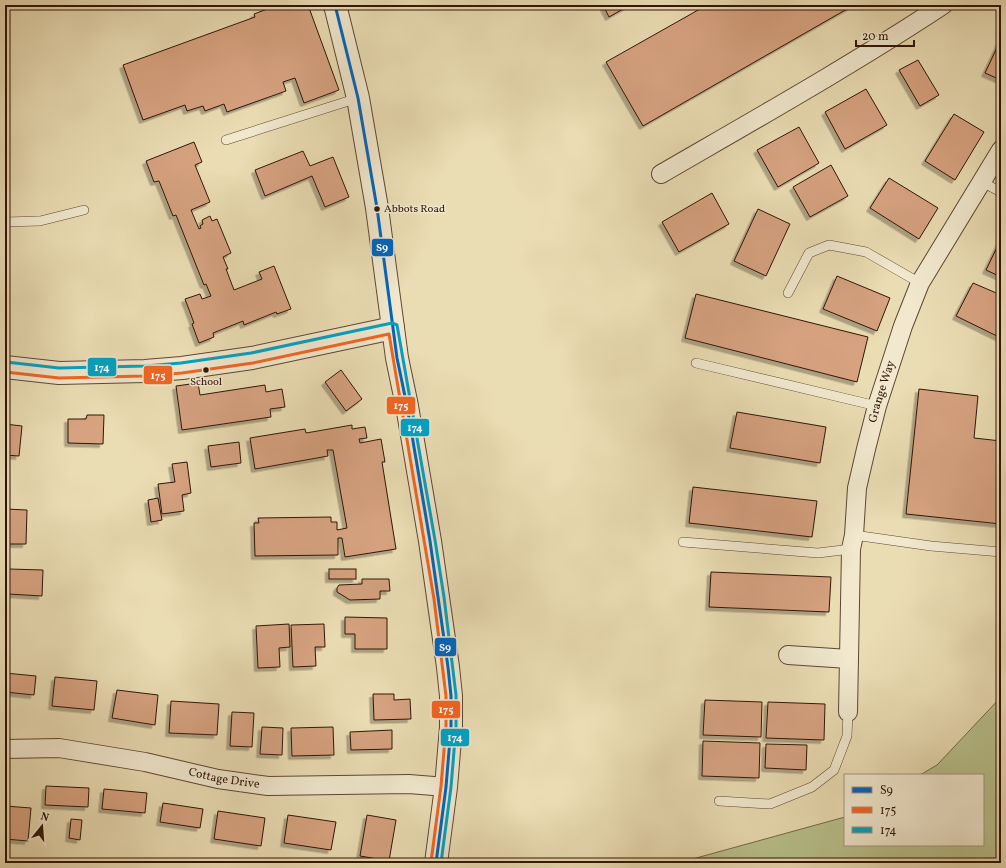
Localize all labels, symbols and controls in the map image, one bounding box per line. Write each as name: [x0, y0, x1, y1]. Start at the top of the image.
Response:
scale bar: [856, 22, 914, 48]
text: 20 m: [862, 29, 889, 45]
place label: Abbots Road: [384, 202, 445, 217]
marker: Abbots Road: [372, 204, 382, 214]
line badge: S9: [371, 238, 394, 257]
text: S9: [376, 241, 388, 256]
line badge: 174: [87, 357, 117, 377]
street label: Grange Way: [865, 358, 899, 424]
text: 174: [94, 361, 110, 376]
line badge: 175: [143, 365, 173, 385]
marker: School: [201, 365, 211, 375]
text: 175: [151, 369, 165, 384]
place label: School: [190, 375, 222, 390]
line badge: 175: [386, 396, 416, 415]
text: 175: [394, 399, 408, 414]
line badge: 174: [400, 418, 430, 437]
text: 174: [407, 421, 423, 436]
line badge: S9: [434, 637, 457, 657]
text: S9: [439, 641, 451, 656]
line badge: 175: [431, 700, 461, 719]
text: 175: [439, 703, 453, 718]
line badge: 174: [440, 728, 470, 747]
text: 174: [447, 731, 463, 746]
street label: Cottage Drive: [187, 764, 261, 793]
legend: [844, 774, 984, 846]
text: S9: [880, 783, 893, 799]
text: 175: [880, 803, 896, 819]
north arrow: [22, 806, 62, 846]
text: N: [38, 810, 51, 826]
text: 174: [880, 823, 896, 839]

